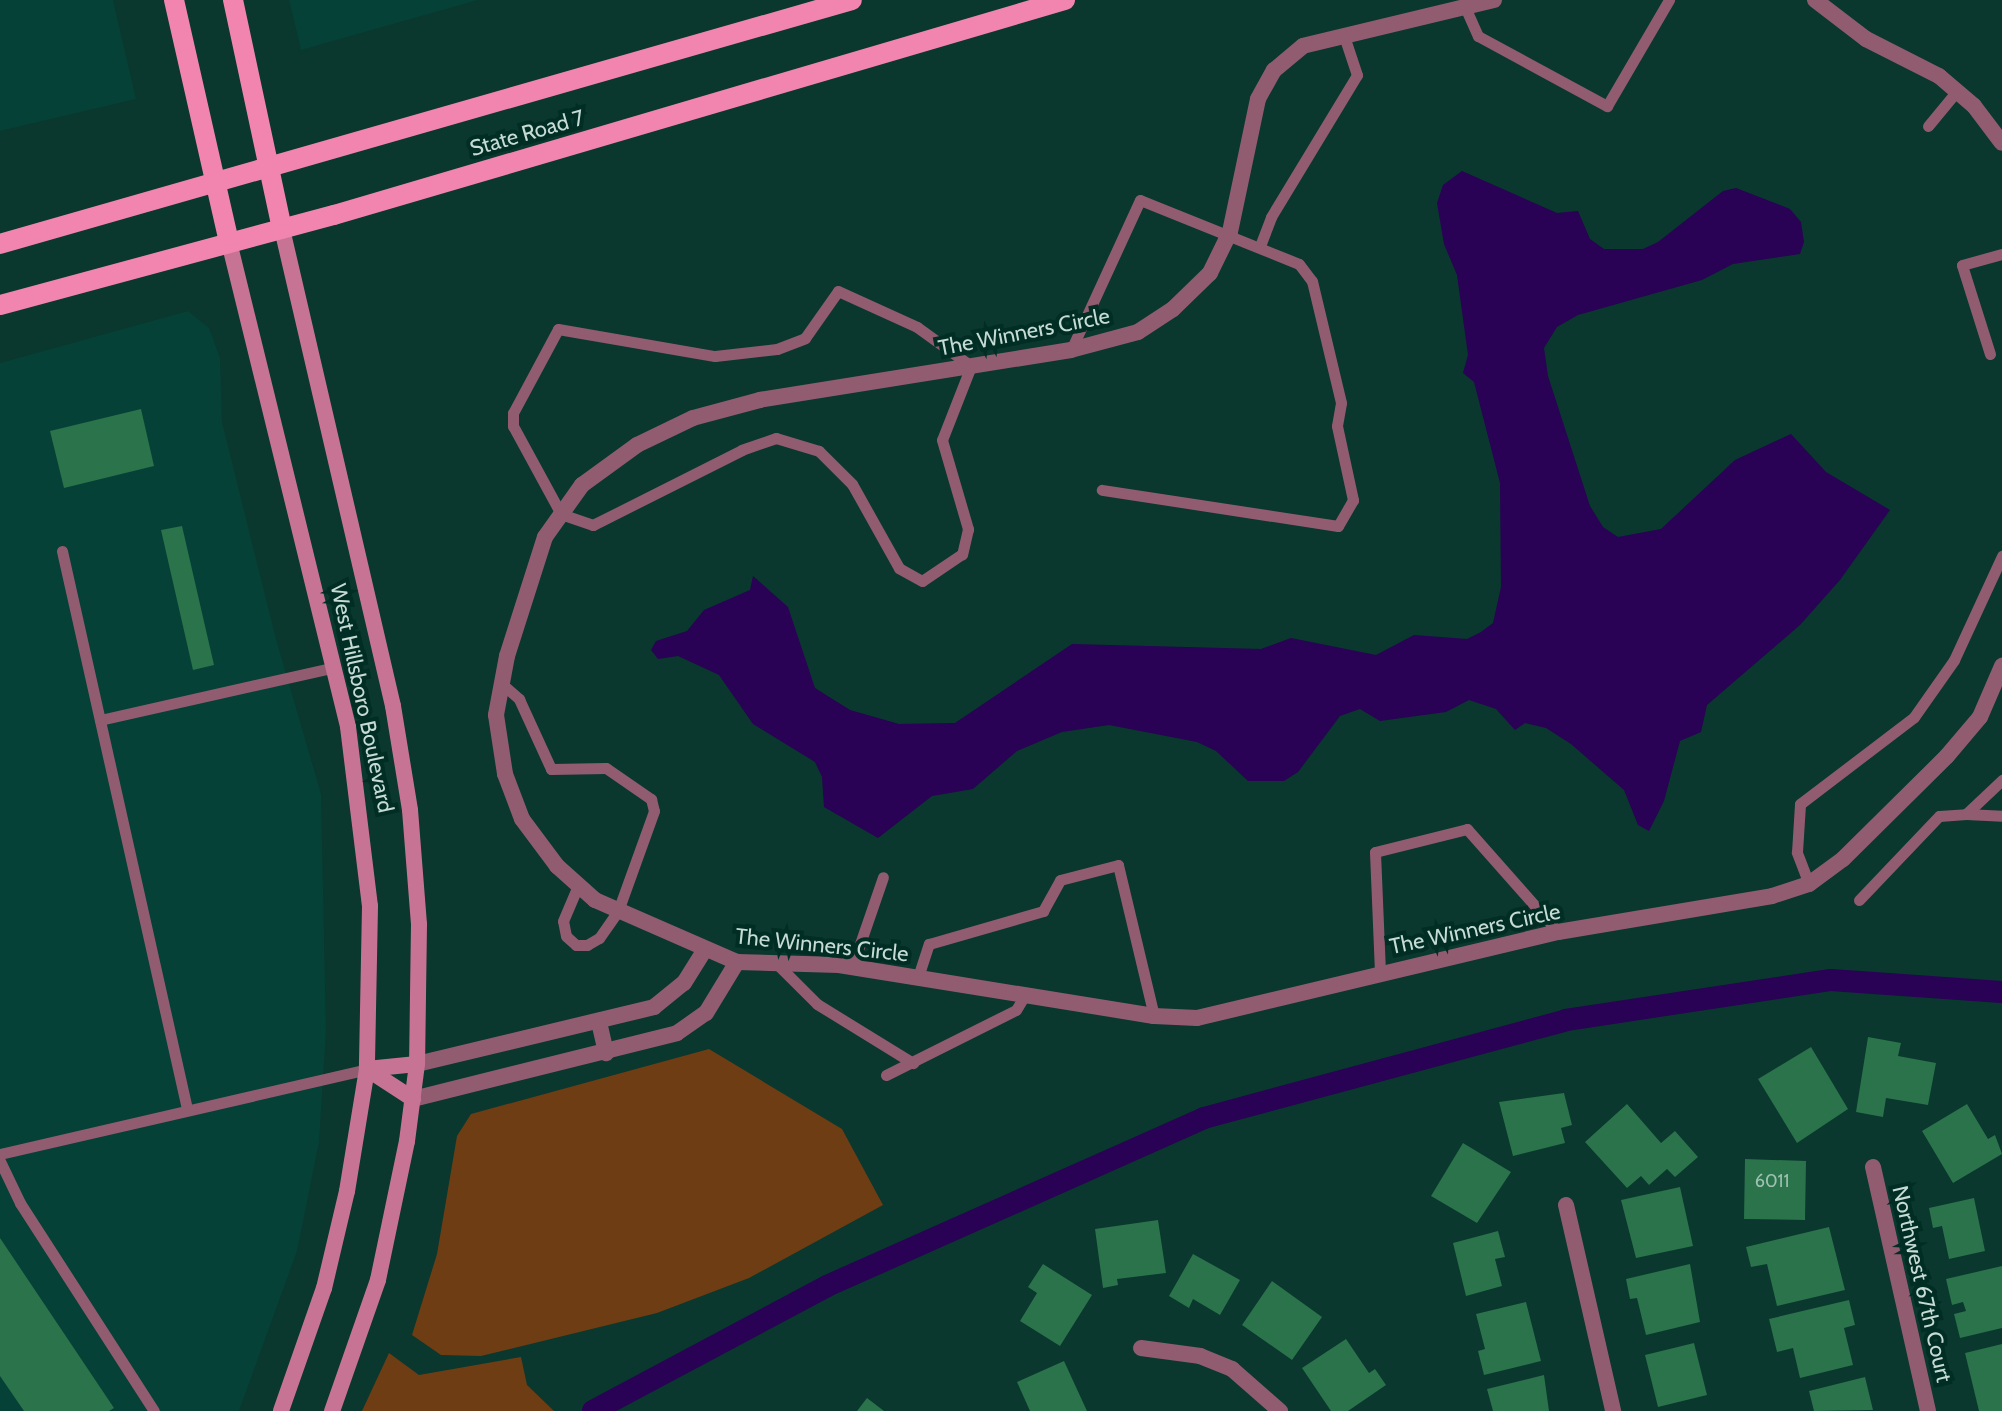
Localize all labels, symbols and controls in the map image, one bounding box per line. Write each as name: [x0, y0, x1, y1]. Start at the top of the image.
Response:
street label: State Road 7: [467, 104, 587, 162]
street label: The Winners Circle: [936, 302, 1112, 362]
street label: West Hillsboro Boulevard: [325, 581, 399, 815]
street label: The Winners Circle: [1387, 898, 1563, 960]
street label: The Winners Circle: [734, 923, 910, 967]
house number: 6011: [1755, 1170, 1789, 1192]
street label: Northwest 67th Court: [1887, 1183, 1957, 1385]

